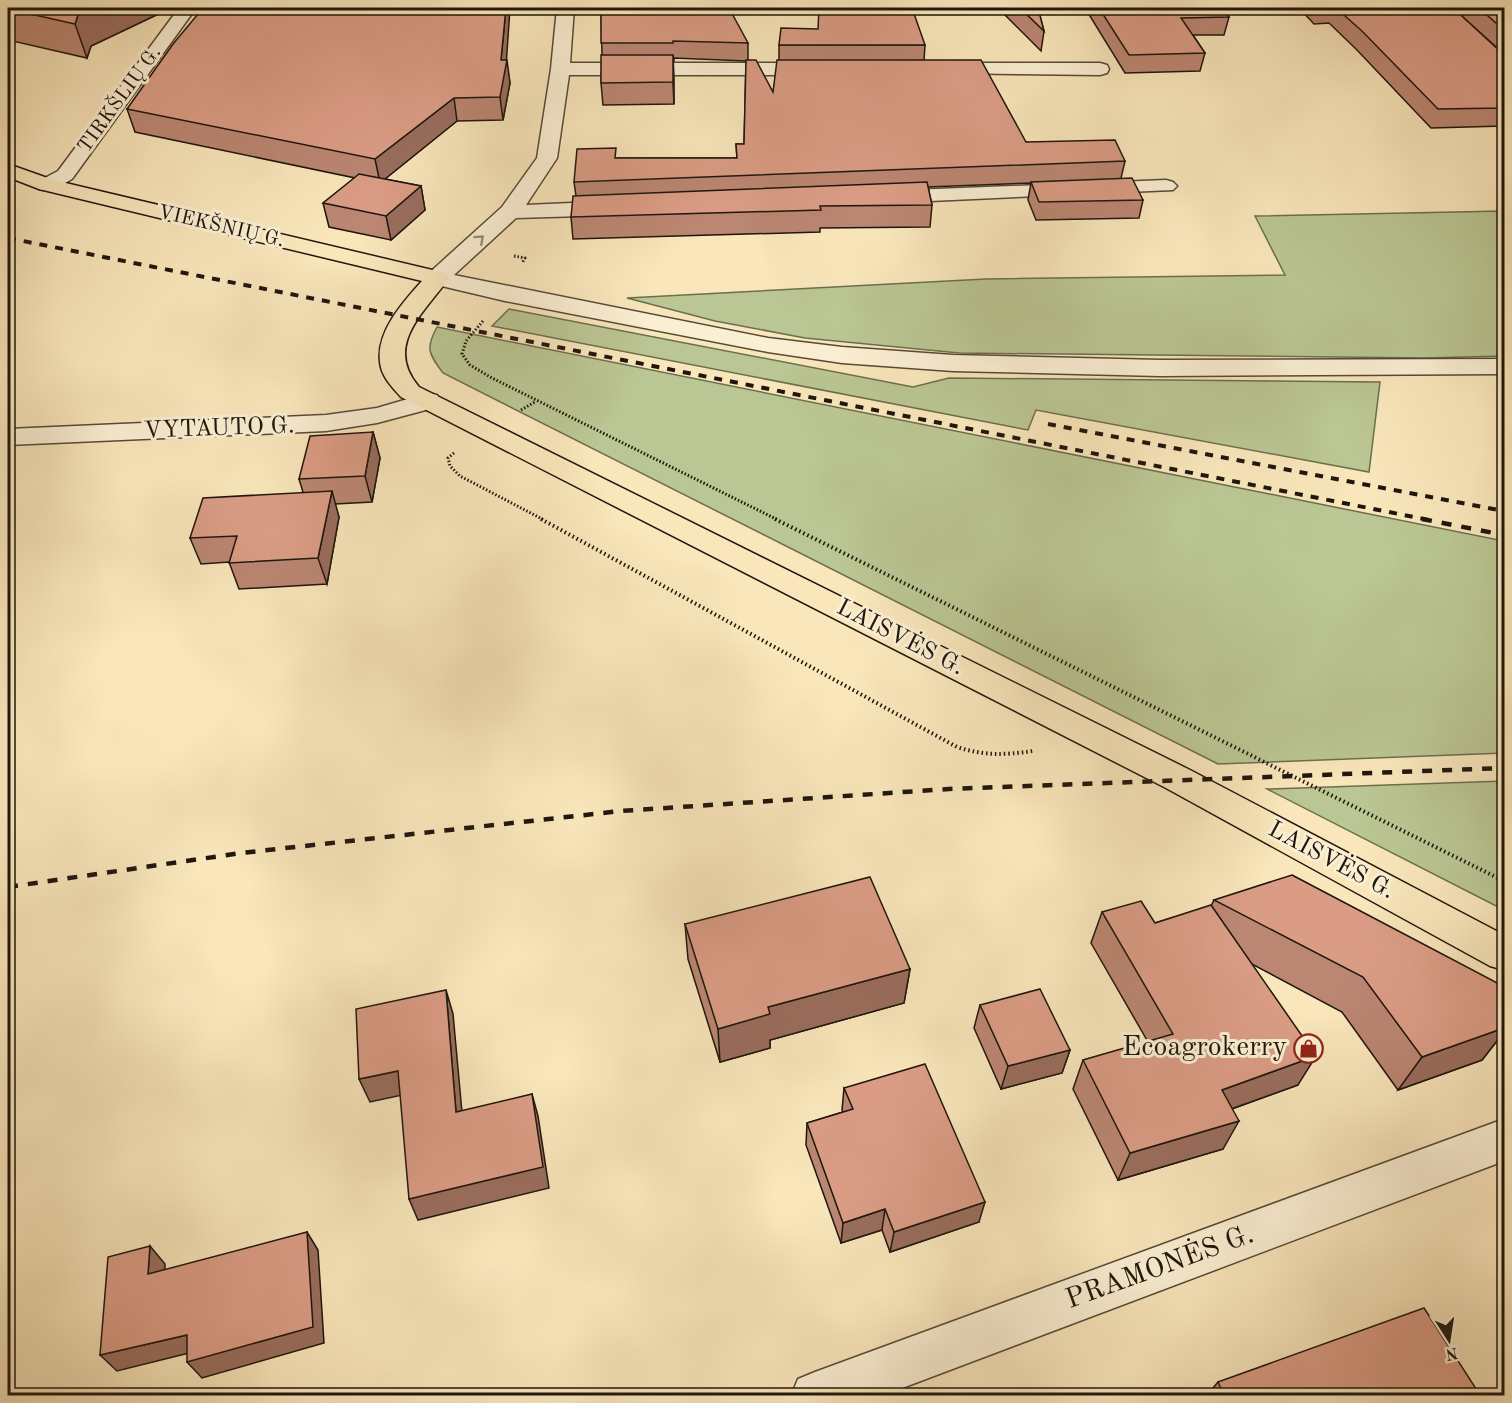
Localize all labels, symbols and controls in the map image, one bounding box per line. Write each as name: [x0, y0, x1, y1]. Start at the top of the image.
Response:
street label: TIRKŠLIŲ G.: [72, 41, 165, 157]
street label: VIEKŠNIŲ G.: [156, 199, 287, 251]
one-way arrow: [473, 235, 484, 246]
street label: VYTAUTO G.: [143, 414, 295, 444]
street label: LAISVĖS G.: [832, 593, 969, 680]
street label: LAISVĖS G.: [1264, 815, 1400, 904]
shop icon: Ecoagrokerry: [1292, 1032, 1324, 1064]
place label: Ecoagrokerry: [1122, 1034, 1287, 1062]
street label: PRAMONĖS G.: [1061, 1217, 1258, 1315]
north arrow: [1419, 1310, 1479, 1370]
text: N: [1443, 1344, 1459, 1362]

